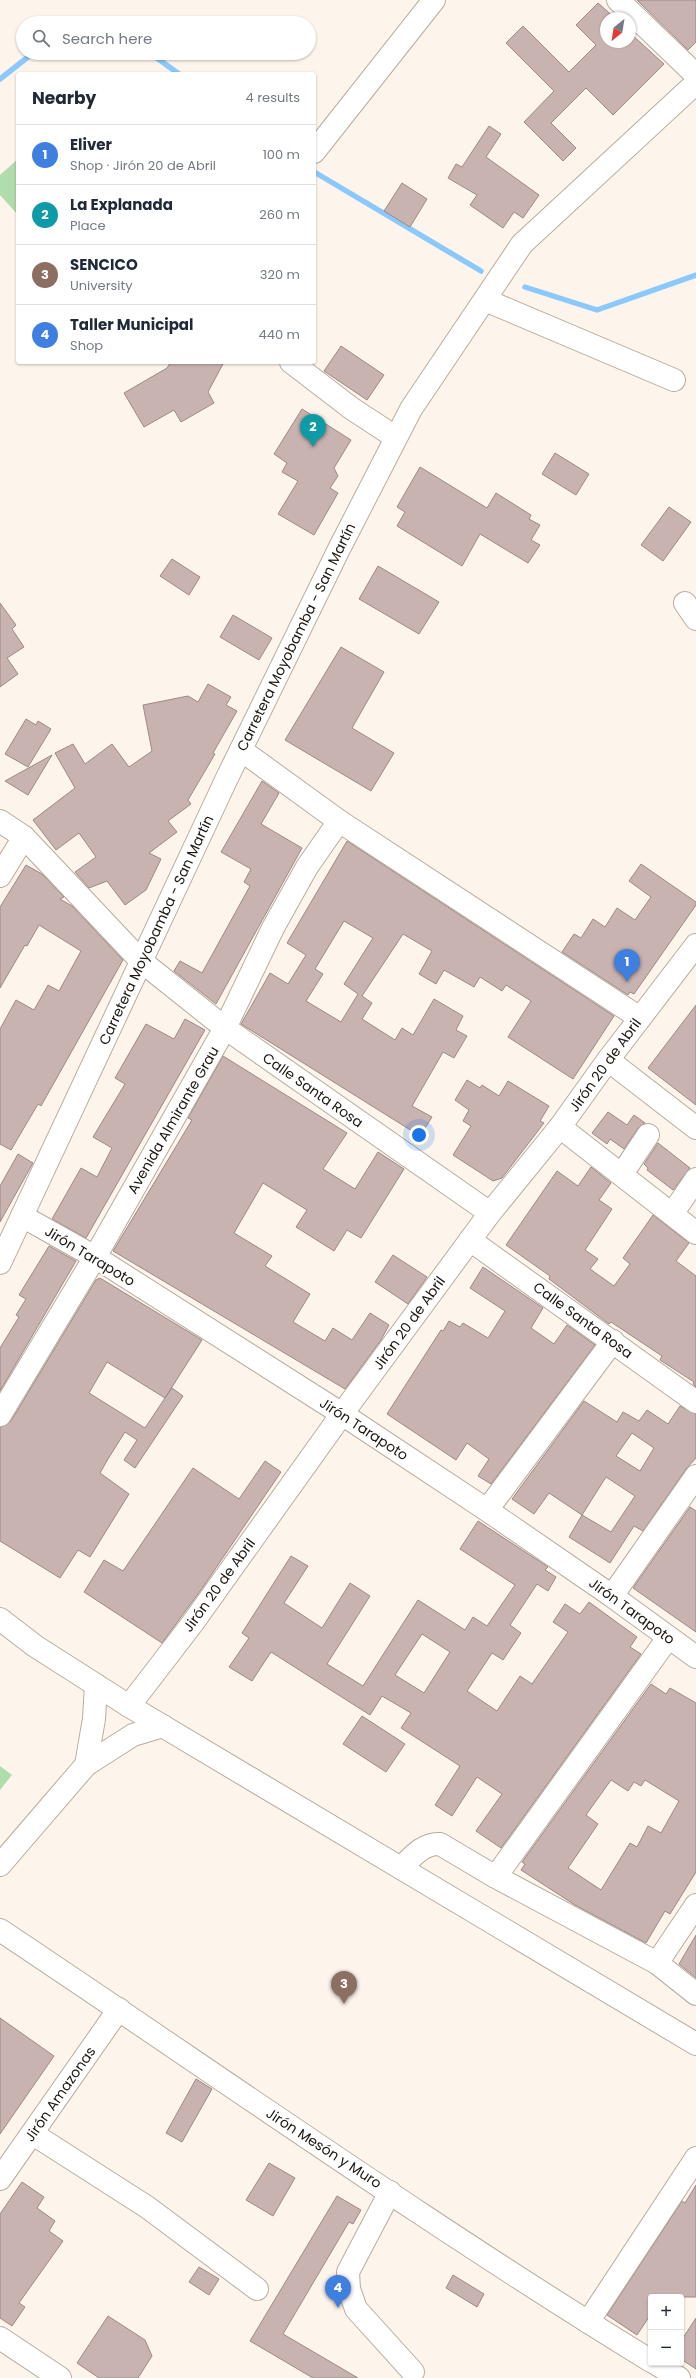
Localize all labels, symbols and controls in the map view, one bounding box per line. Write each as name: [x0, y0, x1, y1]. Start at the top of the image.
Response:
north arrow: [600, 12, 636, 48]
search box: [16, 16, 316, 60]
icon: search: [30, 27, 52, 49]
text: Search here: [62, 28, 152, 49]
text: Nearby: [32, 86, 96, 110]
text: 4 results: [246, 88, 300, 107]
text: Eliver: [70, 134, 112, 155]
text: 1: [43, 145, 47, 164]
text: 100 m: [263, 145, 300, 164]
text: Shop · Jirón 20 de Abril: [70, 156, 216, 175]
text: La Explanada: [70, 194, 173, 215]
text: 2: [41, 205, 49, 224]
text: 260 m: [259, 205, 300, 224]
text: Place: [70, 216, 105, 235]
text: SENCICO: [70, 254, 138, 275]
text: 3: [41, 265, 49, 284]
text: 320 m: [260, 265, 300, 284]
text: University: [70, 276, 133, 295]
text: Taller Municipal: [70, 314, 193, 335]
text: 4: [41, 325, 49, 344]
text: 440 m: [259, 325, 300, 344]
text: Shop: [70, 336, 103, 355]
pin: 2: [300, 414, 326, 447]
street label: Carretera Moyobamba - San Martín: [232, 520, 360, 754]
street label: Carretera Moyobamba - San Martín: [94, 812, 218, 1048]
pin: 1: [614, 949, 640, 982]
street label: Jirón 20 de Abril: [564, 1014, 646, 1116]
street label: Avenida Almirante Grau: [122, 1042, 224, 1198]
street label: Calle Santa Rosa: [259, 1048, 367, 1132]
your location: [409, 1125, 429, 1145]
street label: Jirón Tarapoto: [41, 1221, 139, 1291]
street label: Jirón 20 de Abril: [368, 1272, 450, 1374]
street label: Calle Santa Rosa: [529, 1277, 637, 1363]
street label: Jirón Tarapoto: [316, 1393, 412, 1465]
street label: Jirón 20 de Abril: [178, 1534, 260, 1636]
street label: Jirón Tarapoto: [585, 1573, 679, 1649]
pin: 3: [331, 1971, 357, 2004]
street label: Jirón Amazonas: [20, 2042, 100, 2146]
street label: Jirón Mesón y Muro: [262, 2103, 386, 2193]
pin: 4: [325, 2275, 351, 2308]
map controls: [648, 2294, 684, 2366]
button: +: [648, 2294, 684, 2330]
button: −: [648, 2330, 684, 2366]

